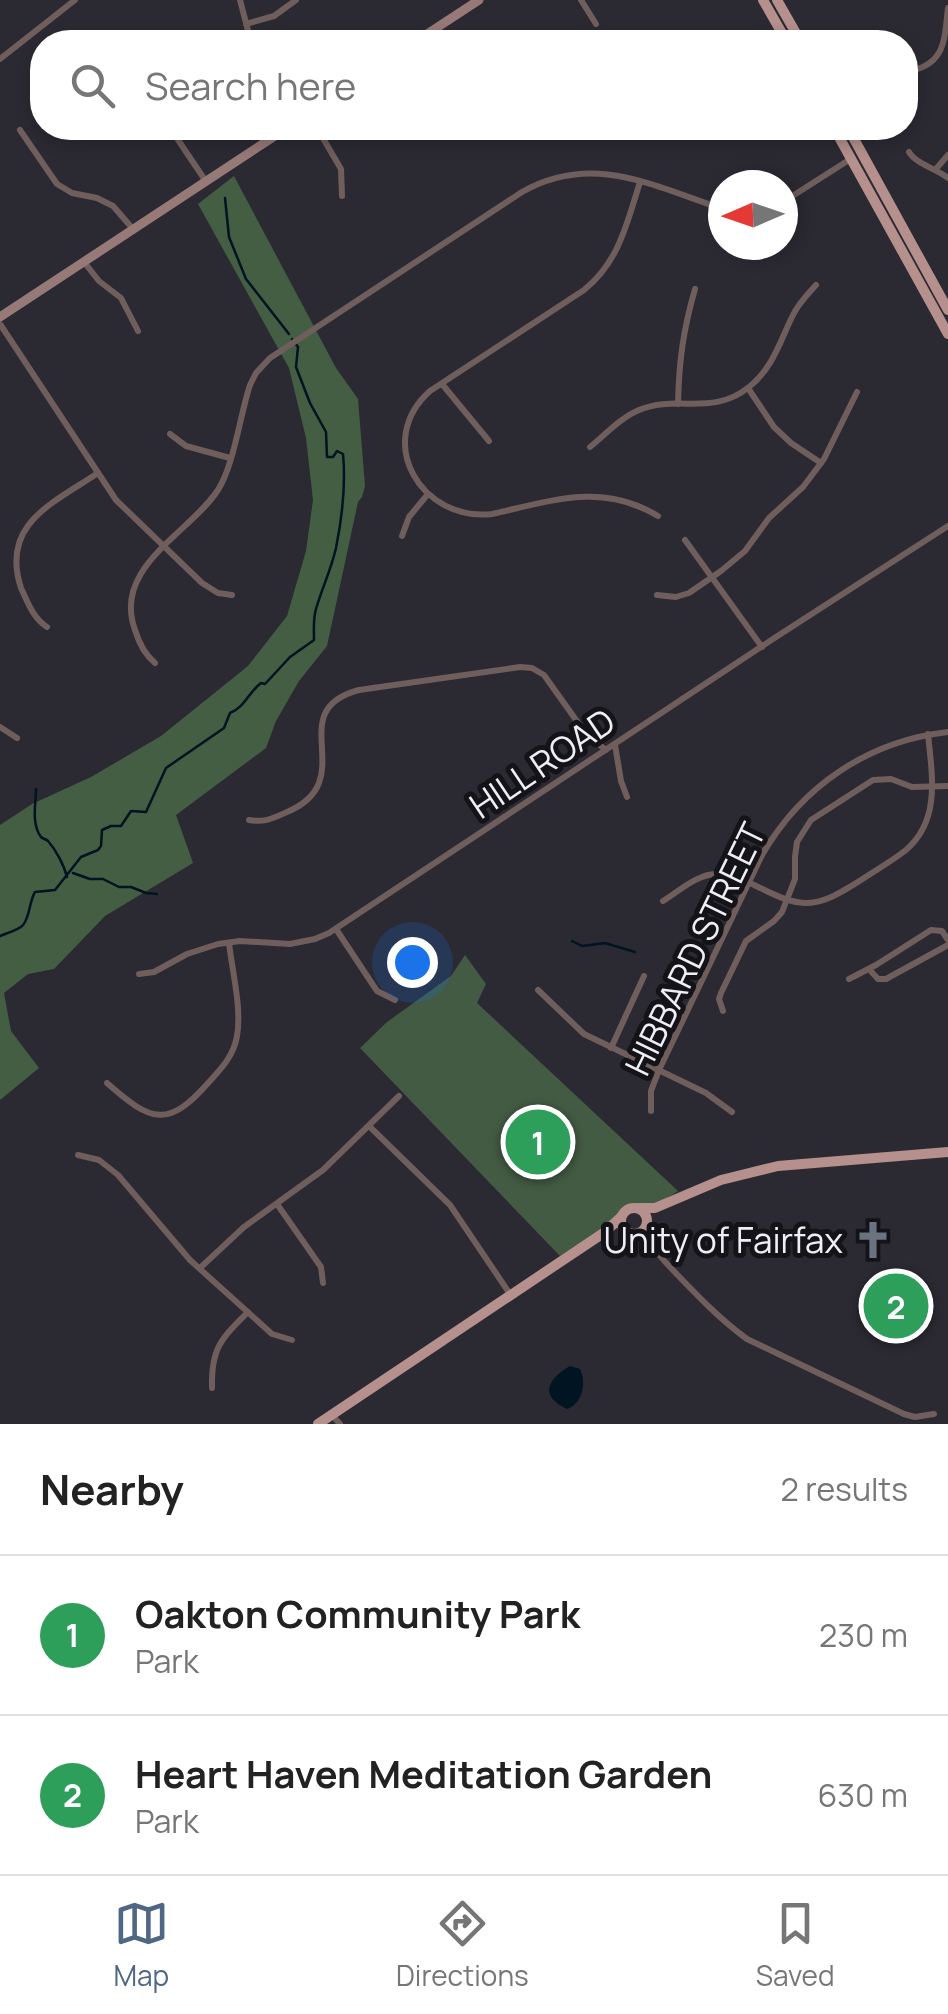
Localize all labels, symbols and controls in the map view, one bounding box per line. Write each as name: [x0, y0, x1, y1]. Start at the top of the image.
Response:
search box: [30, 30, 918, 140]
icon: search: [65, 58, 120, 113]
text: Search here: [145, 59, 356, 111]
north arrow: [708, 170, 798, 260]
street label: HILL ROAD: [460, 697, 624, 829]
street label: HIBBARD STREET: [613, 815, 777, 1083]
your location: [387, 937, 438, 988]
pin: 1: [506, 1104, 570, 1180]
place label: Unity of Fairfax: [603, 1216, 844, 1264]
church icon: Unity of Fairfax: [852, 1219, 894, 1261]
pin: 2: [864, 1268, 928, 1344]
text: Nearby: [40, 1460, 184, 1518]
text: 2 results: [781, 1467, 908, 1511]
text: Oakton Community Park: [135, 1587, 580, 1639]
text: 1: [65, 1613, 80, 1657]
text: 230 m: [819, 1613, 908, 1657]
text: Park: [135, 1639, 199, 1683]
text: Heart Haven Meditation Garden: [135, 1747, 712, 1799]
text: 2: [63, 1773, 82, 1817]
text: 630 m: [817, 1773, 908, 1817]
text: Park: [135, 1799, 199, 1843]
tab: Map: [113, 1896, 169, 1994]
tab: Directions: [396, 1896, 529, 1994]
tab: Saved: [756, 1896, 835, 1994]

